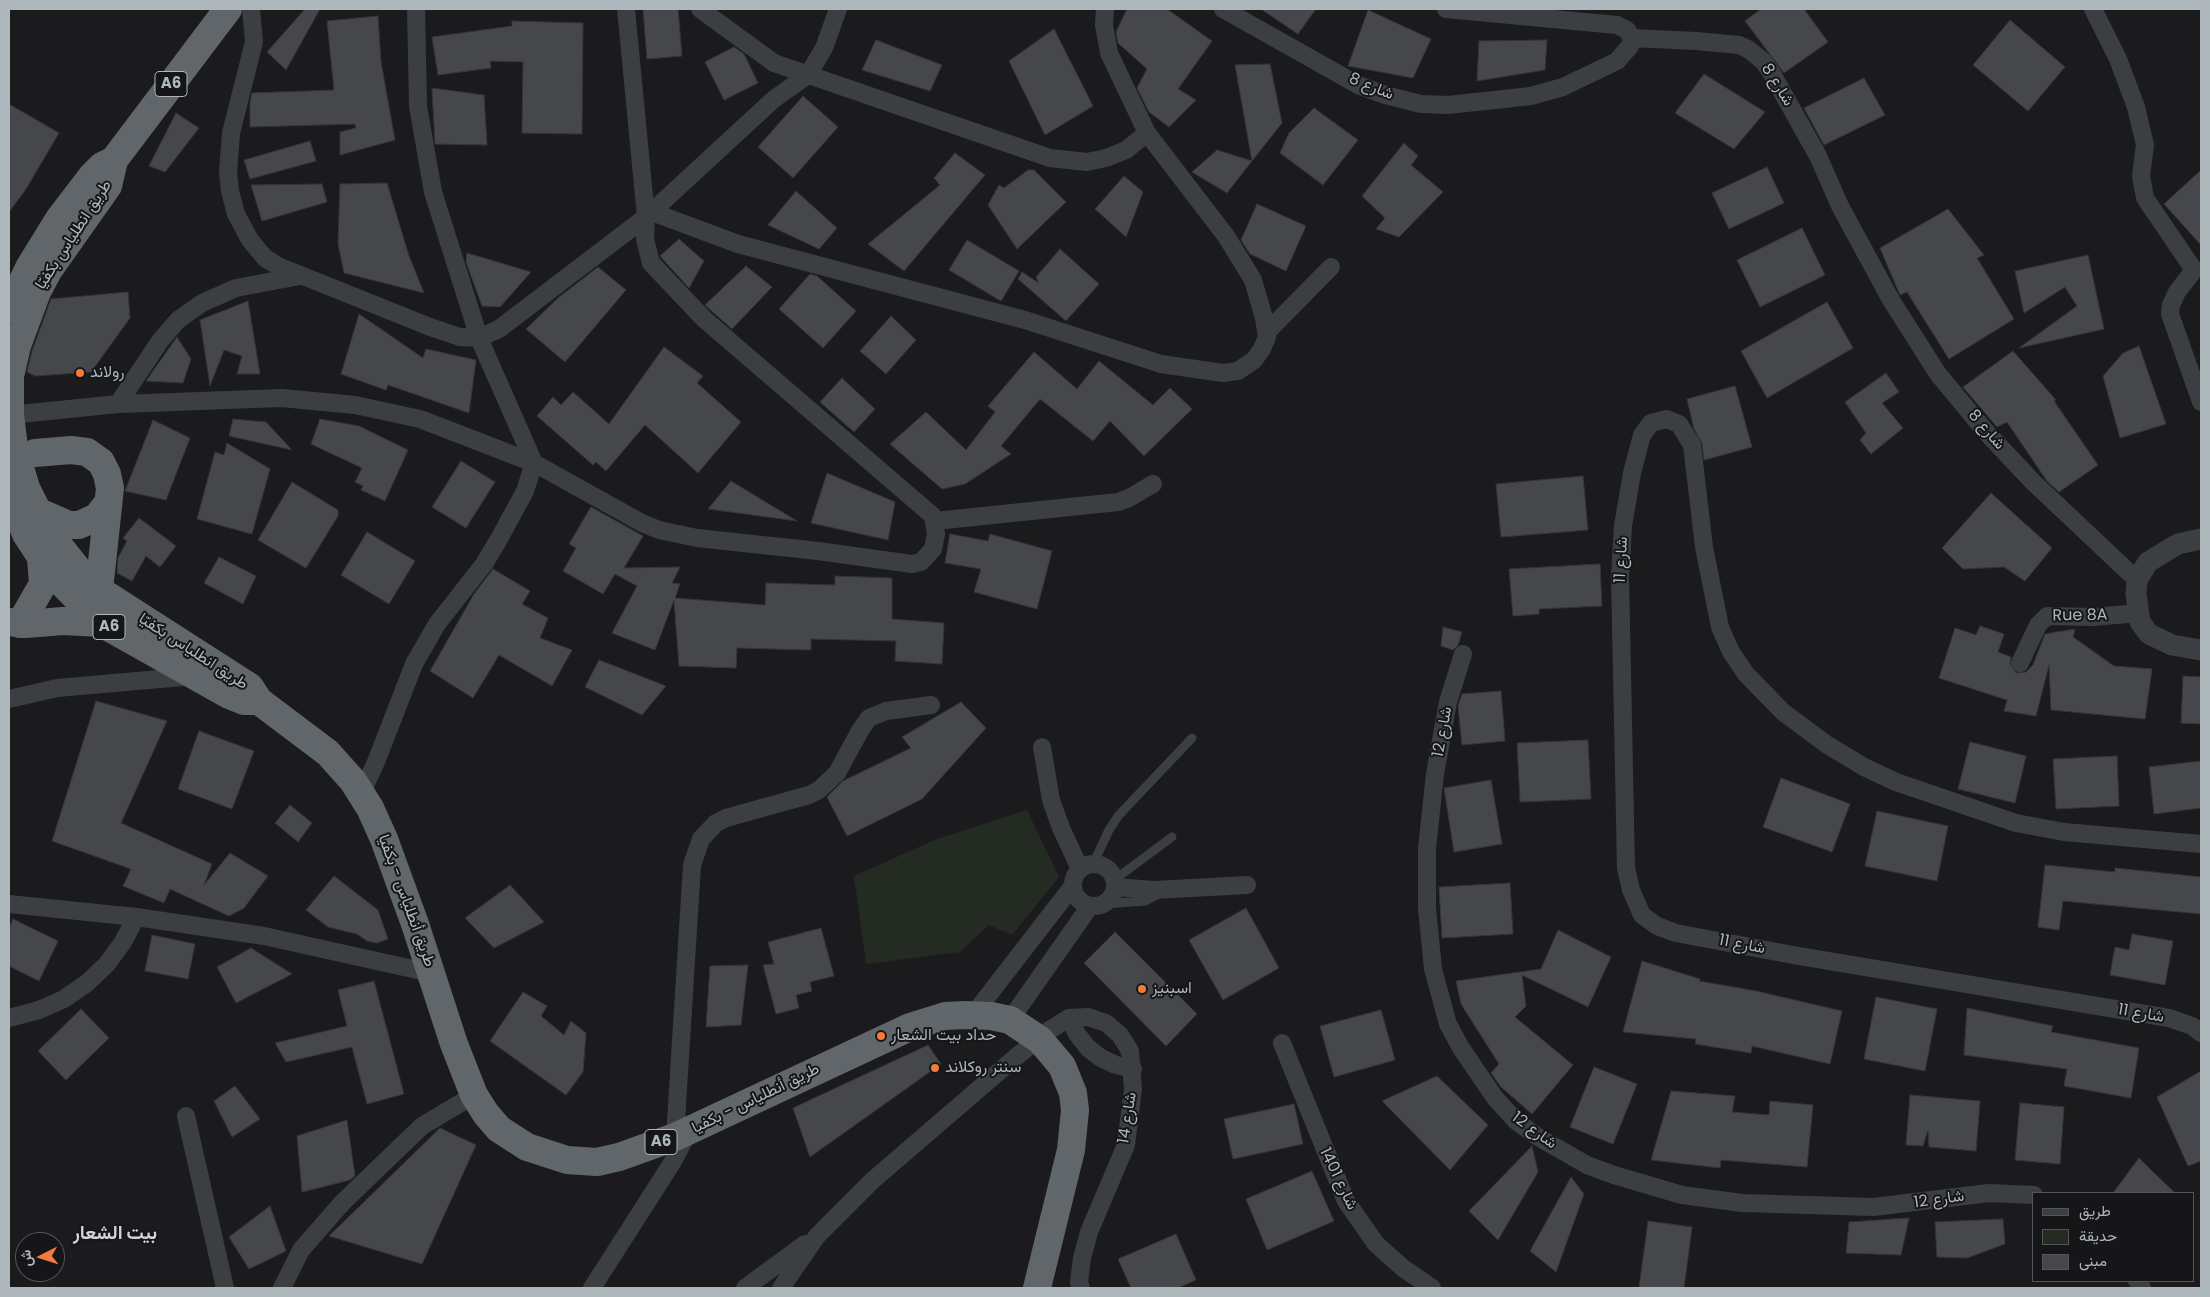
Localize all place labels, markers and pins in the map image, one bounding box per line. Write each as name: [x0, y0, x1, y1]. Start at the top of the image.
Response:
place label: رولاند: [90, 363, 125, 383]
marker: رولاند: [74, 367, 86, 379]
place label: اسبنيز: [1152, 979, 1192, 999]
marker: اسبنيز: [1136, 983, 1148, 995]
place label: حداد بيت الشعار: [891, 1026, 996, 1046]
marker: حداد بيت الشعار: [875, 1030, 887, 1042]
place label: سنتر روكلاند: [945, 1058, 1021, 1078]
marker: سنتر روكلاند: [929, 1062, 941, 1074]

